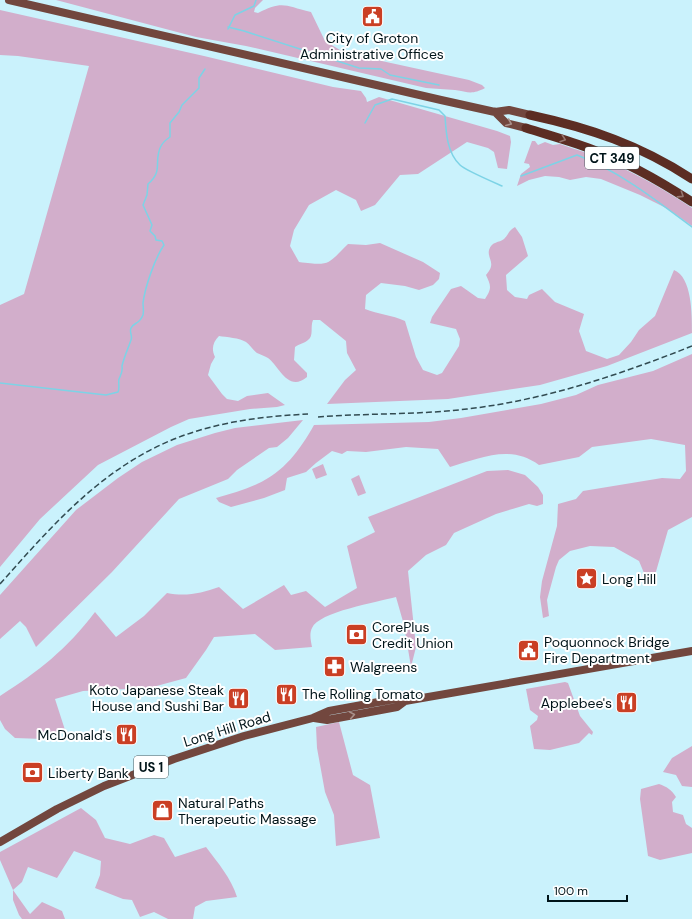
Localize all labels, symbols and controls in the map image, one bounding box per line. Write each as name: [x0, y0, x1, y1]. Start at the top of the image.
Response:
public building icon: City of Groton Administrative Offices: [359, 3, 385, 29]
place label: City of Groton Administrative Offices: [300, 29, 444, 63]
one-way arrow: [505, 118, 512, 126]
one-way arrow: [560, 135, 567, 143]
road number: CT 349: [585, 147, 639, 169]
one-way arrow: [676, 190, 683, 197]
place icon: Long Hill: [574, 566, 600, 592]
place label: Long Hill: [602, 570, 656, 588]
place label: CorePlus Credit Union: [372, 618, 453, 652]
bank icon: CorePlus Credit Union: [344, 622, 370, 648]
place label: Poquonnock Bridge Fire Department: [544, 633, 670, 667]
public building icon: Poquonnock Bridge Fire Department: [516, 637, 542, 663]
pharmacy icon: Walgreens: [322, 654, 348, 680]
place label: Walgreens: [350, 658, 417, 676]
place label: Koto Japanese Steak House and Sushi Bar: [89, 681, 224, 715]
restaurant icon: The Rolling Tomato: [273, 681, 299, 707]
restaurant icon: Koto Japanese Steak House and Sushi Bar: [226, 685, 252, 711]
place label: The Rolling Tomato: [302, 685, 423, 703]
restaurant icon: Applebee's: [614, 690, 640, 716]
place label: Applebee's: [541, 694, 612, 712]
street label: Long Hill Road: [181, 707, 273, 751]
one-way arrow: [348, 712, 355, 720]
restaurant icon: McDonald's: [114, 722, 140, 748]
place label: McDonald's: [37, 726, 112, 744]
road number: US 1: [134, 756, 168, 778]
bank icon: Liberty Bank: [20, 760, 46, 786]
place label: Liberty Bank: [48, 764, 129, 782]
place label: Natural Paths Therapeutic Massage: [178, 794, 317, 828]
shop icon: Natural Paths Therapeutic Massage: [150, 798, 176, 824]
scale bar: [548, 877, 627, 903]
text: 100 m: [554, 883, 588, 899]

